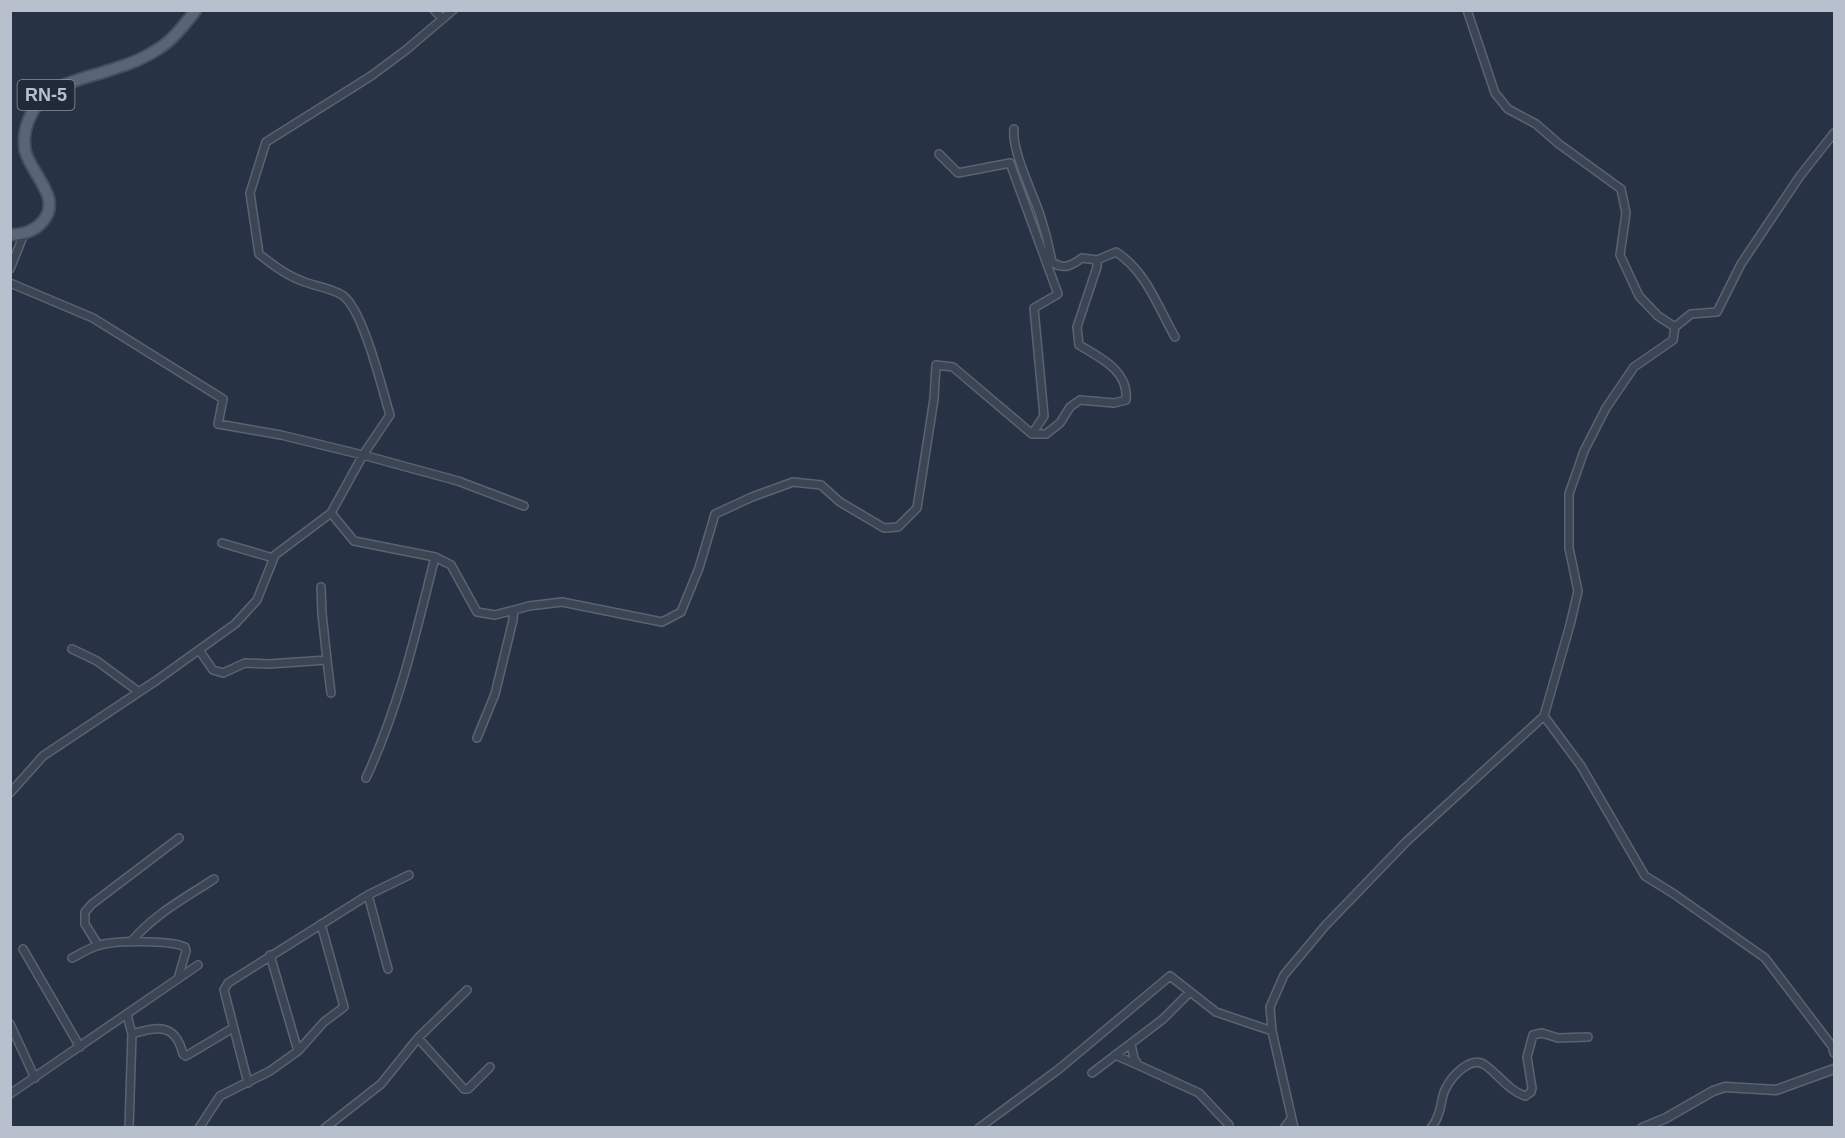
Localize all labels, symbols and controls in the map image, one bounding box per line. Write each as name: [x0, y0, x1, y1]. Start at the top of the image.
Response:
road number: RN-5: [18, 80, 74, 110]

